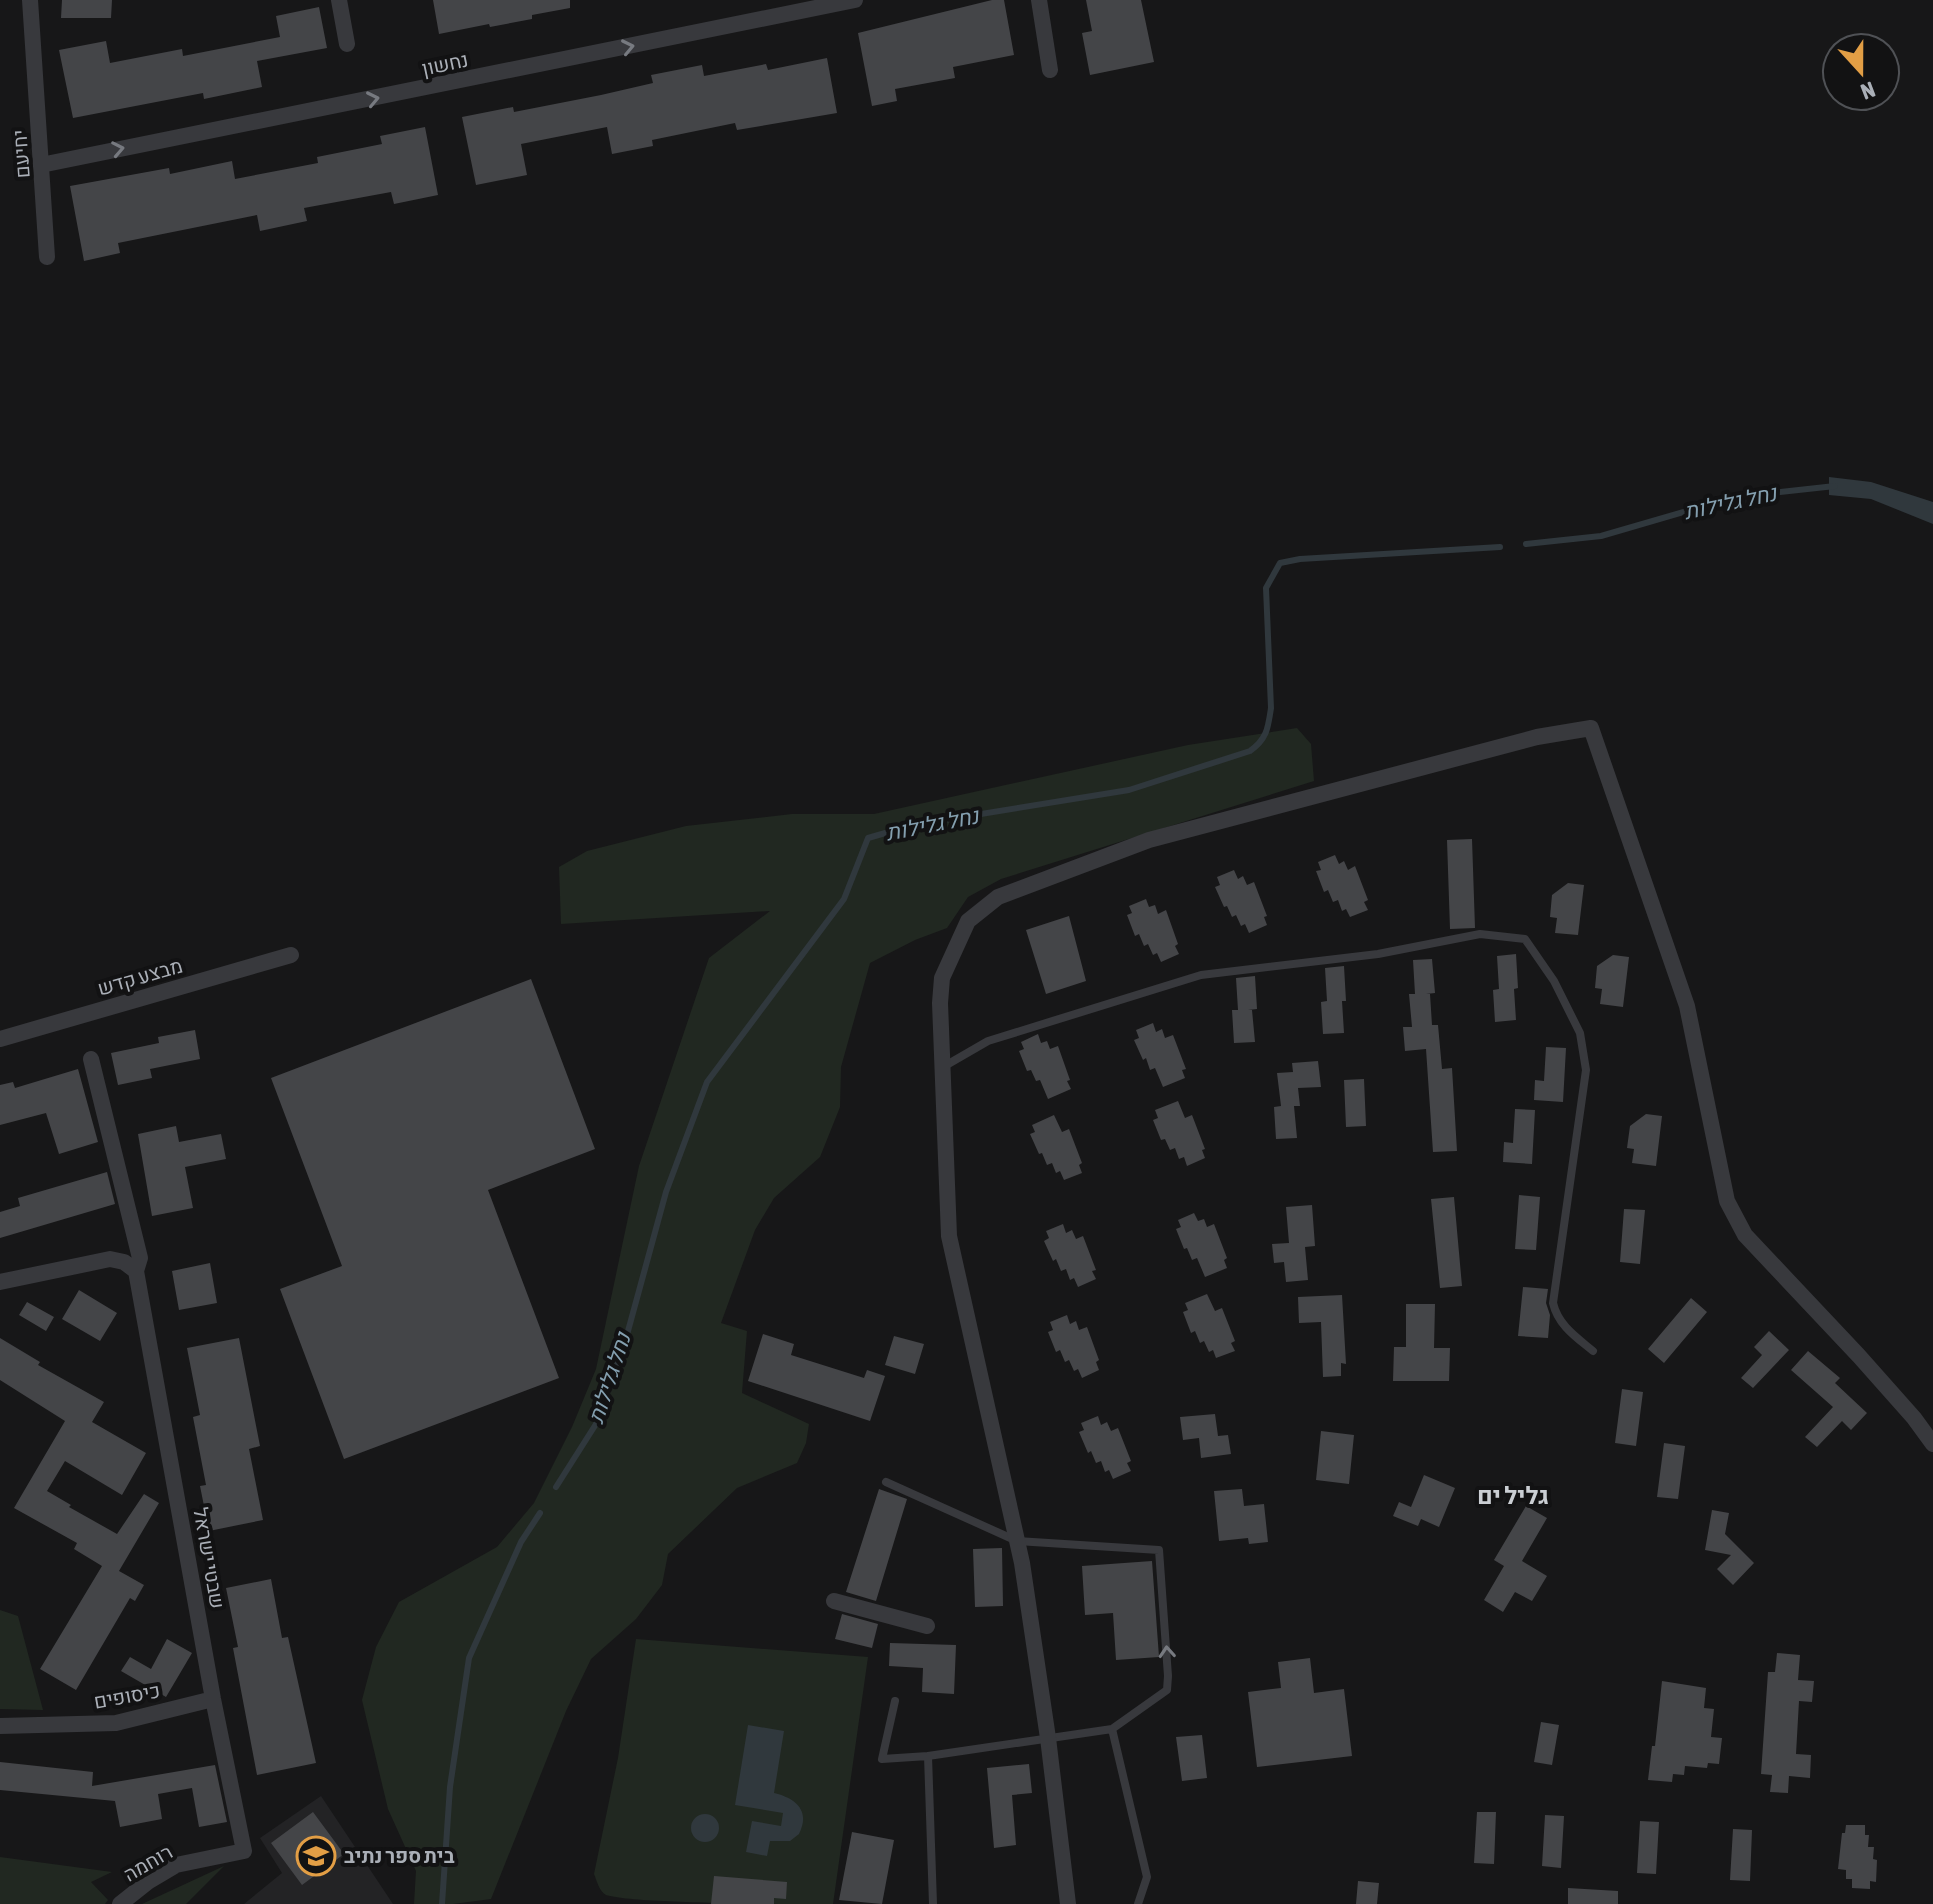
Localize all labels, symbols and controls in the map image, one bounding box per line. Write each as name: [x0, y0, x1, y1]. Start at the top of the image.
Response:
north arrow: [1821, 32, 1901, 112]
one-way arrow: [621, 39, 634, 56]
street label: נחשון: [420, 47, 470, 80]
text: N: [1857, 76, 1879, 105]
one-way arrow: [366, 91, 380, 108]
street label: יחיעם: [7, 129, 34, 179]
one-way arrow: [111, 142, 125, 159]
water label: נחל גלילות: [1682, 479, 1780, 524]
water label: נחל גלילות: [884, 802, 982, 846]
street label: מבצע קדש: [95, 953, 185, 1000]
water label: נחל גלילות: [582, 1328, 636, 1427]
district label: גליל ים: [1477, 1482, 1549, 1509]
street label: שבטי ישראל: [189, 1506, 230, 1610]
one-way arrow: [1158, 1645, 1175, 1658]
street label: כיסופים: [92, 1678, 162, 1713]
school or university icon: בית ספר נתיב: [295, 1835, 337, 1877]
street label: רוחמה: [119, 1840, 176, 1886]
place label: בית ספר נתיב: [344, 1844, 455, 1867]

